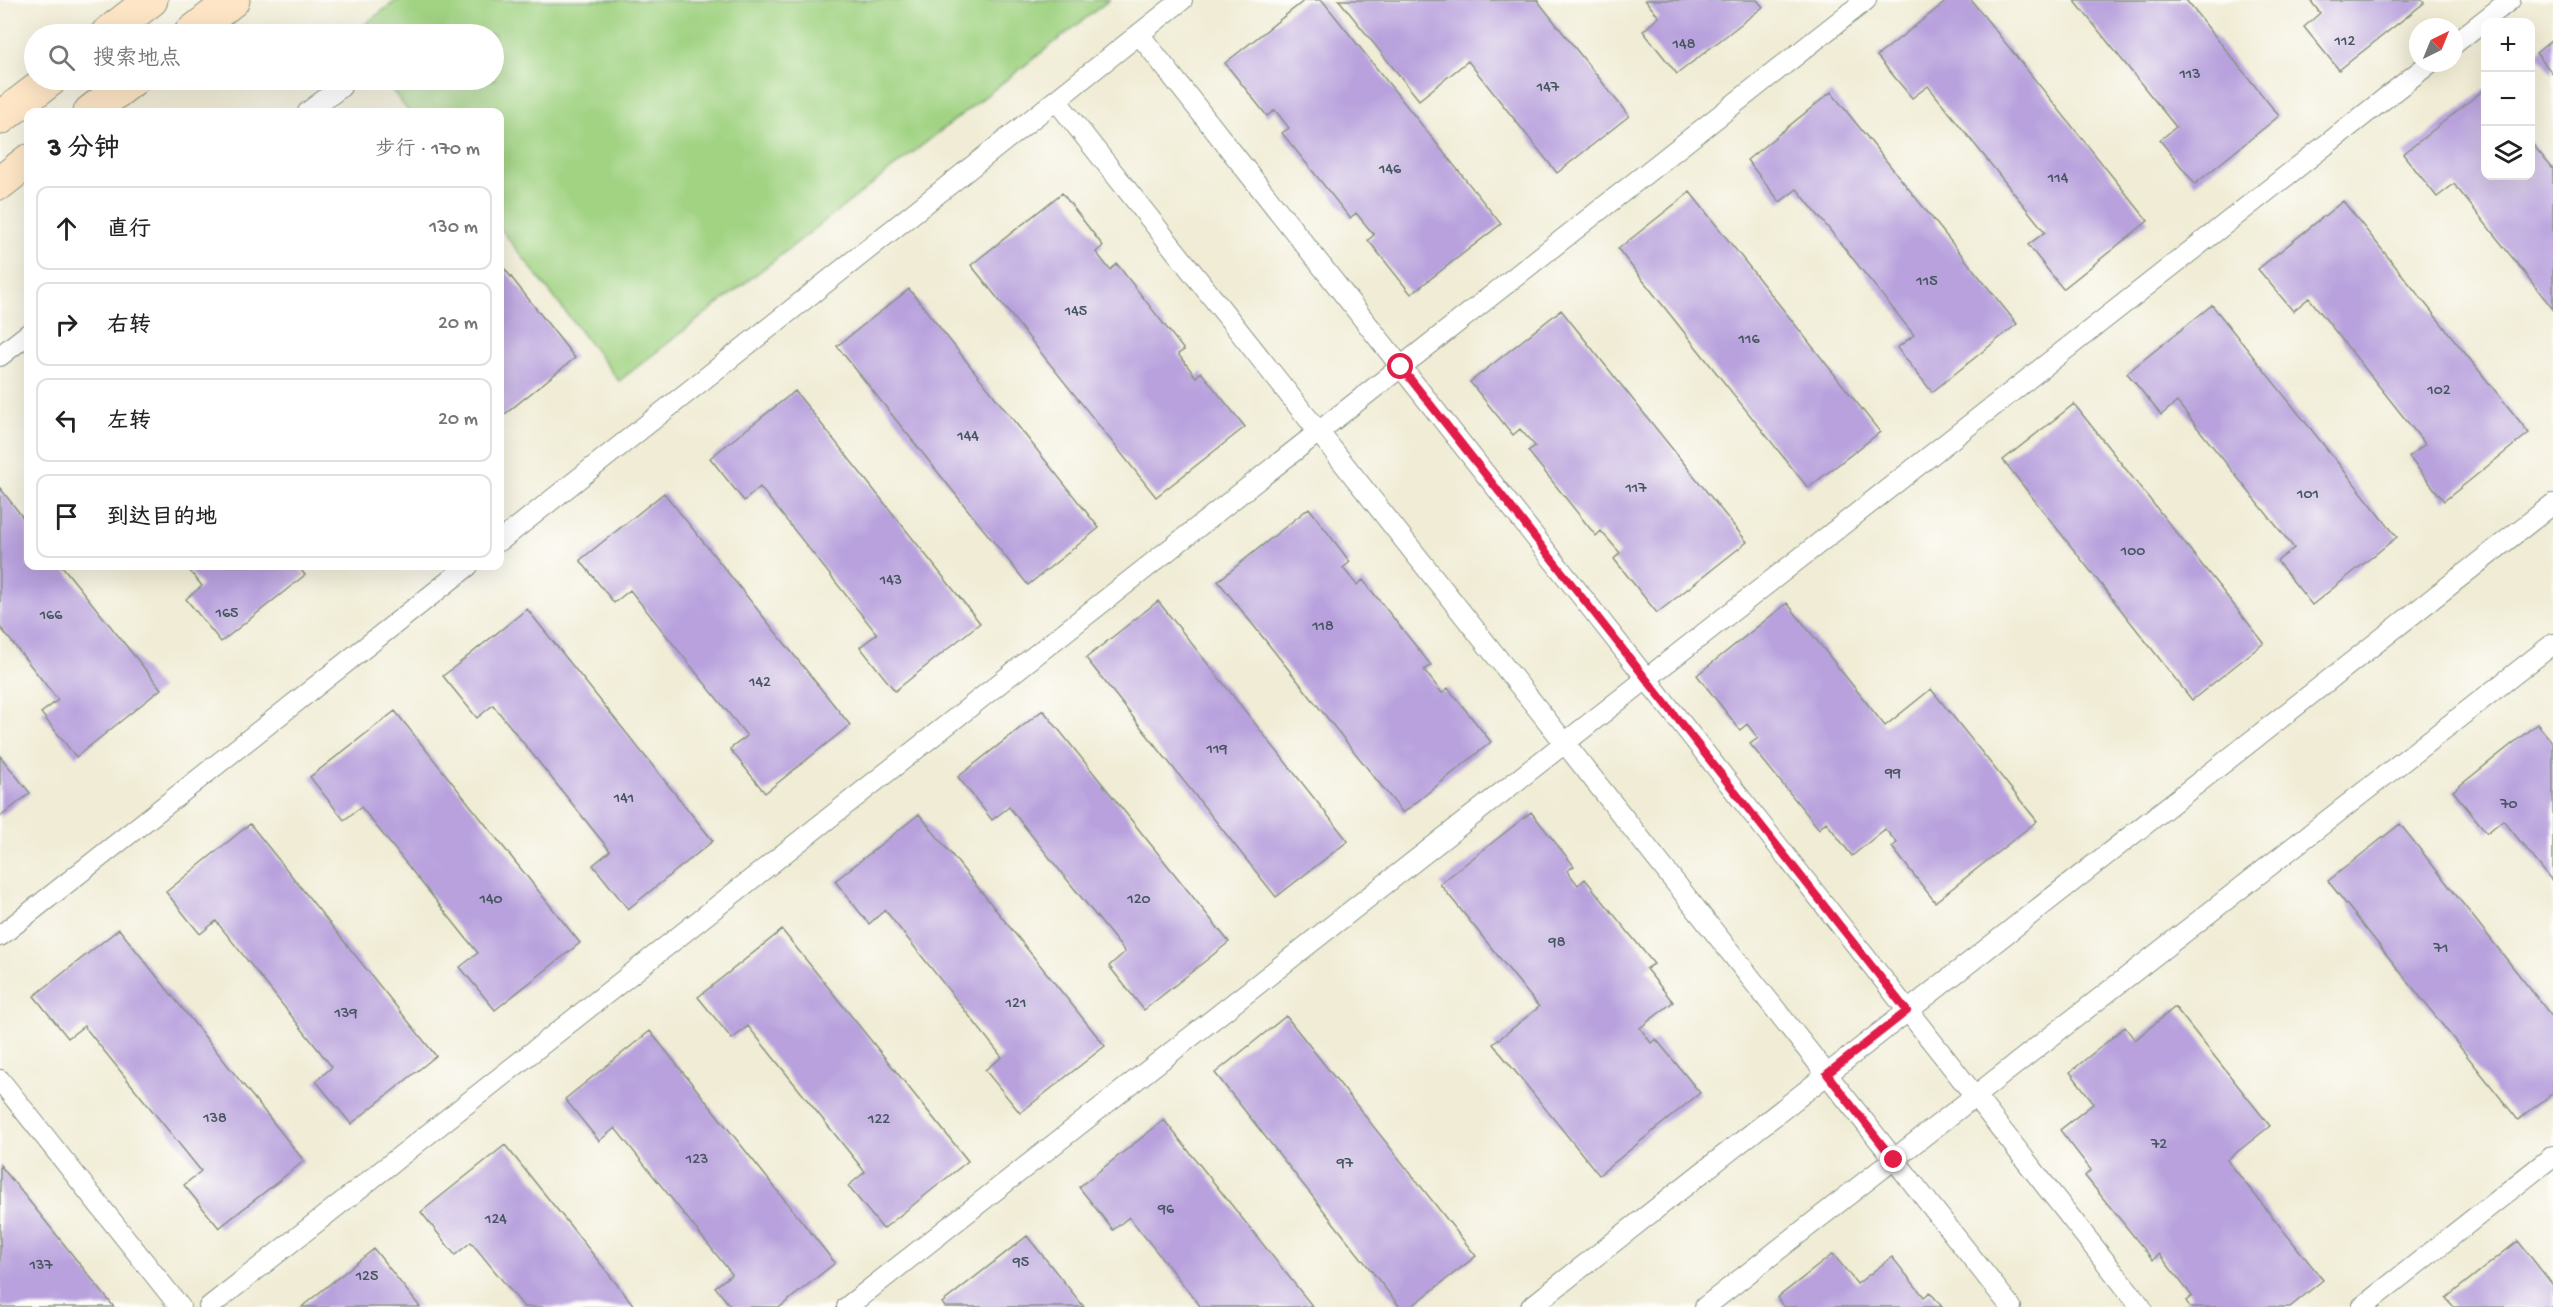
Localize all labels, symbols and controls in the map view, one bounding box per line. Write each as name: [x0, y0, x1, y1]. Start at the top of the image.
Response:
north arrow: [2409, 18, 2463, 72]
map controls: [2481, 18, 2535, 180]
button: +: [2481, 18, 2535, 72]
search box: [24, 24, 504, 90]
house number: 112: [2334, 33, 2356, 52]
house number: 148: [1672, 36, 1696, 55]
icon: search: [45, 41, 78, 74]
text: 搜索地点: [93, 47, 181, 73]
house number: 113: [2178, 66, 2201, 85]
button: −: [2481, 72, 2535, 126]
house number: 147: [1536, 79, 1560, 98]
button: layers: [2481, 126, 2535, 180]
text: 3 分钟: [48, 135, 120, 166]
text: 步行 · 170 m: [375, 139, 480, 162]
house number: 146: [1378, 161, 1402, 180]
house number: 114: [2047, 170, 2069, 189]
icon: ahead: [50, 212, 83, 245]
text: 130 m: [429, 217, 478, 240]
text: 直行: [107, 218, 151, 244]
house number: 115: [1915, 273, 1938, 292]
house number: 145: [1064, 303, 1087, 322]
icon: right: [50, 308, 83, 341]
text: 20 m: [438, 313, 478, 336]
text: 右转: [107, 314, 151, 340]
house number: 116: [1737, 331, 1760, 350]
route start: [1387, 353, 1413, 379]
house number: 102: [2426, 382, 2451, 401]
icon: left: [50, 404, 83, 437]
text: 20 m: [438, 409, 478, 432]
text: 左转: [107, 410, 151, 436]
house number: 144: [956, 428, 979, 447]
house number: 117: [1624, 480, 1647, 499]
house number: 101: [2296, 486, 2319, 505]
icon: arrive: [50, 500, 83, 533]
text: 到达目的地: [107, 506, 217, 532]
house number: 100: [2120, 543, 2145, 562]
house number: 143: [879, 572, 902, 591]
house number: 165: [215, 605, 238, 624]
house number: 166: [39, 607, 63, 626]
house number: 118: [1311, 618, 1334, 637]
house number: 142: [748, 674, 771, 693]
house number: 119: [1206, 741, 1227, 760]
house number: 99: [1884, 765, 1901, 784]
house number: 141: [613, 790, 634, 809]
house number: 70: [2499, 796, 2518, 815]
house number: 140: [478, 891, 503, 910]
house number: 120: [1126, 891, 1151, 910]
house number: 98: [1548, 934, 1566, 953]
house number: 71: [2433, 940, 2448, 959]
house number: 121: [1005, 995, 1026, 1014]
house number: 139: [334, 1005, 357, 1024]
house number: 138: [202, 1110, 227, 1129]
house number: 122: [867, 1111, 890, 1130]
house number: 72: [2150, 1136, 2167, 1155]
route end: [1880, 1146, 1906, 1172]
house number: 123: [685, 1151, 708, 1170]
house number: 97: [1336, 1155, 1354, 1174]
house number: 96: [1157, 1201, 1175, 1220]
house number: 124: [484, 1211, 507, 1230]
house number: 95: [1012, 1254, 1029, 1273]
house number: 137: [28, 1257, 53, 1276]
house number: 125: [355, 1268, 378, 1287]

